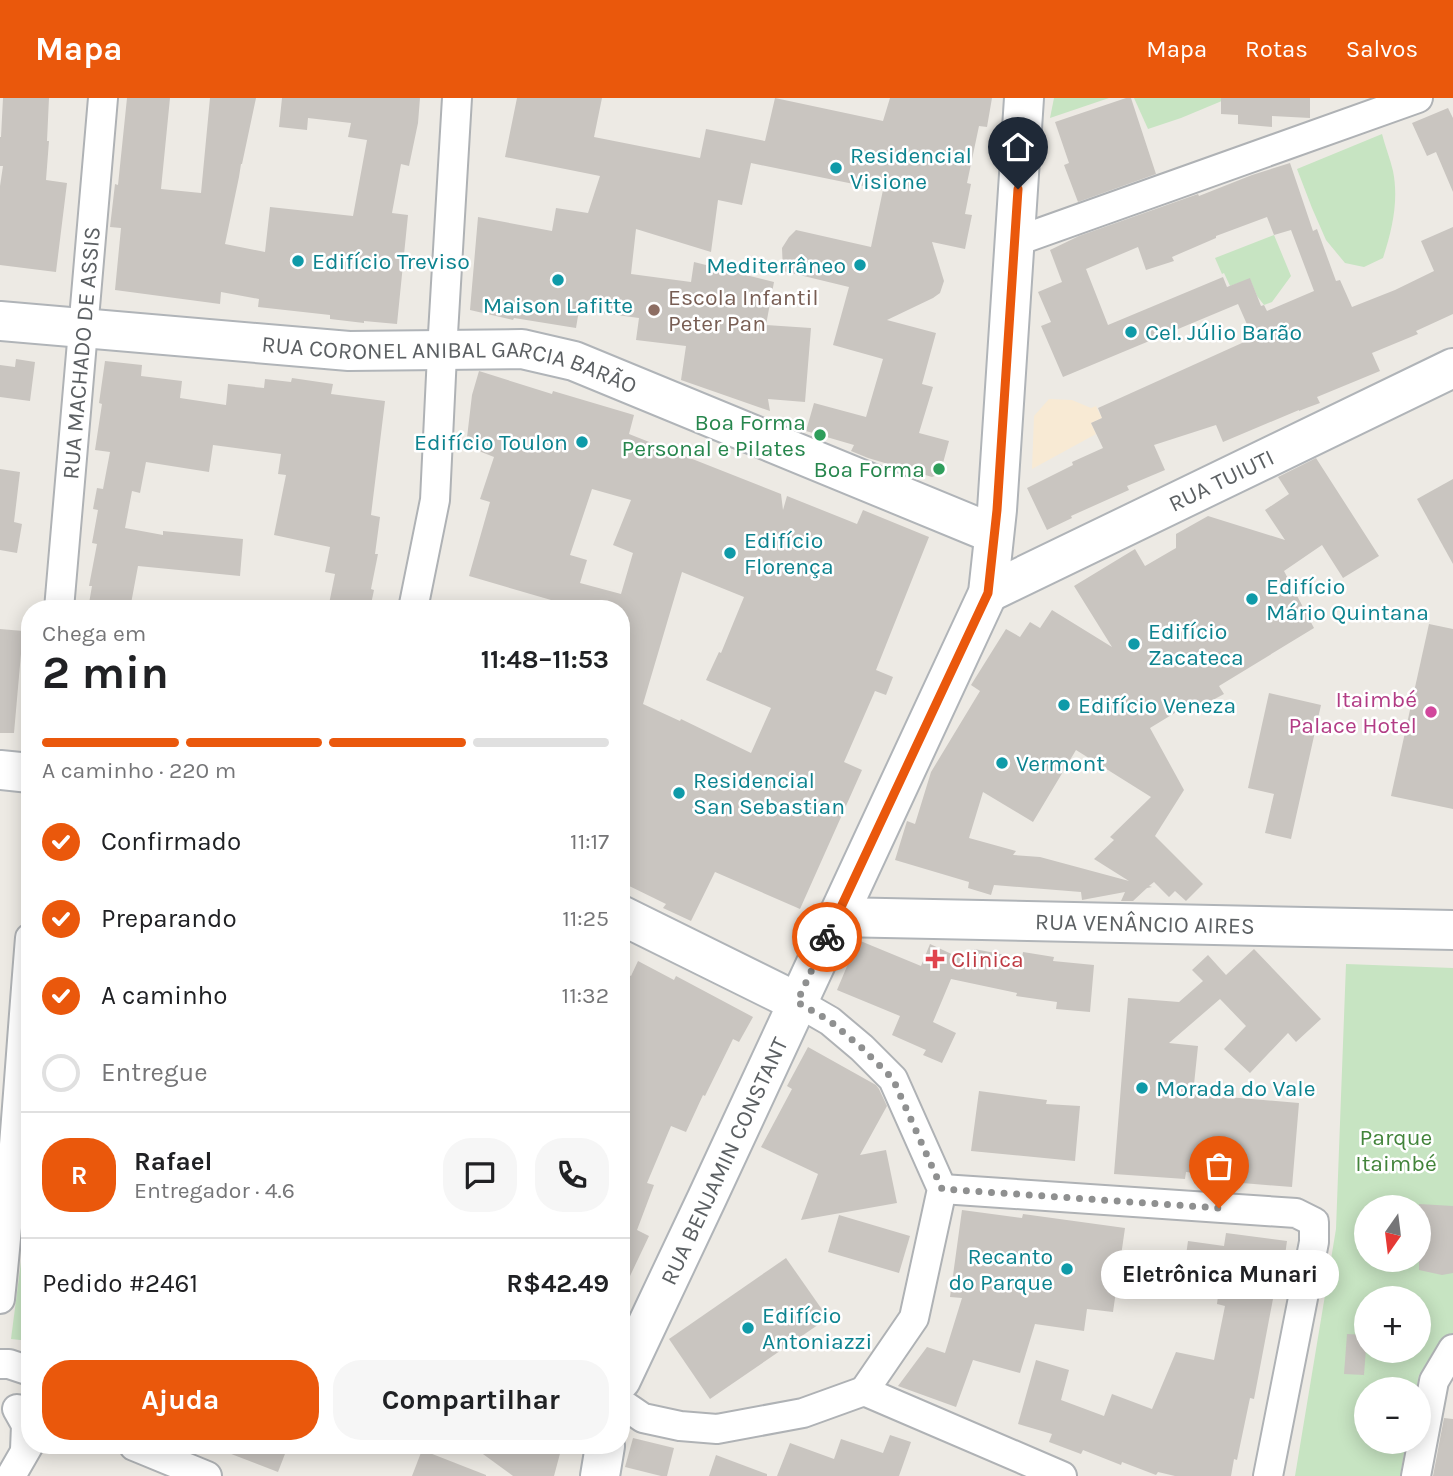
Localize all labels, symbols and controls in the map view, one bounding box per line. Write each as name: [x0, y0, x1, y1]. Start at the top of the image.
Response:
text: Mapa: [35, 30, 123, 68]
text: Mapa: [1146, 35, 1207, 63]
text: Rotas: [1245, 35, 1308, 63]
text: Salvos: [1346, 35, 1418, 63]
pin: [988, 117, 1048, 189]
icon: home: [999, 128, 1037, 166]
place label: Residencial Visione: [850, 142, 972, 195]
marker: Residencial Visione: [828, 160, 844, 176]
street label: RUA MACHADO DE ASSIS: [57, 225, 105, 481]
place label: Edifício Treviso: [312, 248, 470, 275]
place label: Mediterrâneo: [706, 252, 846, 279]
marker: Edifício Treviso: [290, 253, 306, 269]
marker: Mediterrâneo: [852, 257, 868, 273]
marker: Maison Lafitte: [550, 272, 566, 288]
place label: Escola Infantil Peter Pan: [668, 284, 819, 337]
place label: Maison Lafitte: [483, 292, 633, 319]
marker: Escola Infantil Peter Pan: [646, 302, 662, 318]
place label: Cel. Júlio Barão: [1145, 319, 1302, 346]
marker: Cel. Júlio Barão: [1123, 324, 1139, 340]
street label: RUA CORONEL ANIBAL GARCIA BARÃO: [260, 330, 641, 399]
place label: Boa Forma Personal e Pilates: [622, 409, 806, 462]
marker: Boa Forma Personal e Pilates: [812, 427, 828, 443]
place label: Edifício Toulon: [414, 429, 568, 456]
marker: Edifício Toulon: [574, 434, 590, 450]
street label: RUA TUIUTI: [1164, 443, 1278, 517]
place label: Boa Forma: [814, 456, 925, 483]
marker: Boa Forma: [931, 461, 947, 477]
place label: Edifício Florença: [744, 527, 834, 580]
marker: Edifício Florença: [722, 545, 738, 561]
place label: Edifício Mário Quintana: [1266, 573, 1429, 626]
marker: Edifício Mário Quintana: [1244, 591, 1260, 607]
place label: Edifício Zacateca: [1148, 618, 1244, 671]
text: Chega em: [42, 620, 146, 647]
marker: Edifício Zacateca: [1126, 636, 1142, 652]
text: 11:48–11:53: [481, 644, 609, 675]
text: 2 min: [42, 646, 169, 700]
place label: Itaimbé Palace Hotel: [1289, 686, 1417, 739]
place label: Edifício Veneza: [1078, 692, 1236, 719]
marker: Edifício Veneza: [1056, 697, 1072, 713]
marker: Itaimbé Palace Hotel: [1423, 704, 1439, 720]
place label: Vermont: [1016, 750, 1105, 777]
marker: Vermont: [994, 755, 1010, 771]
text: A caminho · 220 m: [42, 757, 236, 784]
place label: Residencial San Sebastian: [693, 767, 845, 820]
marker: Residencial San Sebastian: [671, 785, 687, 801]
icon: check: [42, 823, 80, 861]
text: Confirmado: [101, 826, 241, 857]
text: 11:17: [570, 828, 609, 855]
icon: check: [42, 900, 80, 938]
courier: [792, 902, 862, 972]
text: Preparando: [101, 903, 237, 934]
text: 11:25: [562, 905, 609, 932]
street label: RUA VENÂNCIO AIRES: [1035, 908, 1255, 939]
icon: bike: [808, 918, 846, 956]
place label: Clinica: [951, 946, 1024, 973]
marker: Clinica: [925, 949, 945, 969]
icon: check: [42, 977, 80, 1015]
text: A caminho: [101, 980, 228, 1011]
text: 11:32: [562, 982, 609, 1009]
street label: RUA BENJAMIN CONSTANT: [654, 1032, 793, 1289]
text: Entregue: [101, 1057, 208, 1088]
place label: Morada do Vale: [1156, 1075, 1316, 1102]
marker: Morada do Vale: [1134, 1080, 1150, 1096]
park label: Parque Itaimbé: [1355, 1124, 1437, 1177]
pin: [1189, 1136, 1249, 1208]
button: chat: [443, 1138, 517, 1212]
button: phone: [535, 1138, 609, 1212]
text: Rafael: [134, 1146, 212, 1177]
icon: bag: [1200, 1147, 1238, 1185]
text: R: [71, 1160, 87, 1191]
text: Entregador · 4.6: [134, 1177, 295, 1204]
north arrow: [1354, 1195, 1432, 1272]
map controls: [1354, 1195, 1431, 1454]
place label: Recanto do Parque: [948, 1243, 1053, 1296]
callout: Eletrônica Munari: [1100, 1250, 1338, 1299]
marker: Recanto do Parque: [1059, 1261, 1075, 1277]
text: Eletrônica Munari: [1122, 1261, 1318, 1288]
text: Pedido #2461: [42, 1268, 198, 1299]
text: R$42.49: [506, 1268, 609, 1299]
button: +: [1354, 1286, 1431, 1363]
place label: Edifício Antoniazzi: [762, 1302, 872, 1355]
marker: Edifício Antoniazzi: [740, 1320, 756, 1336]
button: Ajuda: [42, 1360, 319, 1440]
button: Compartilhar: [333, 1360, 609, 1440]
button: −: [1354, 1377, 1431, 1454]

